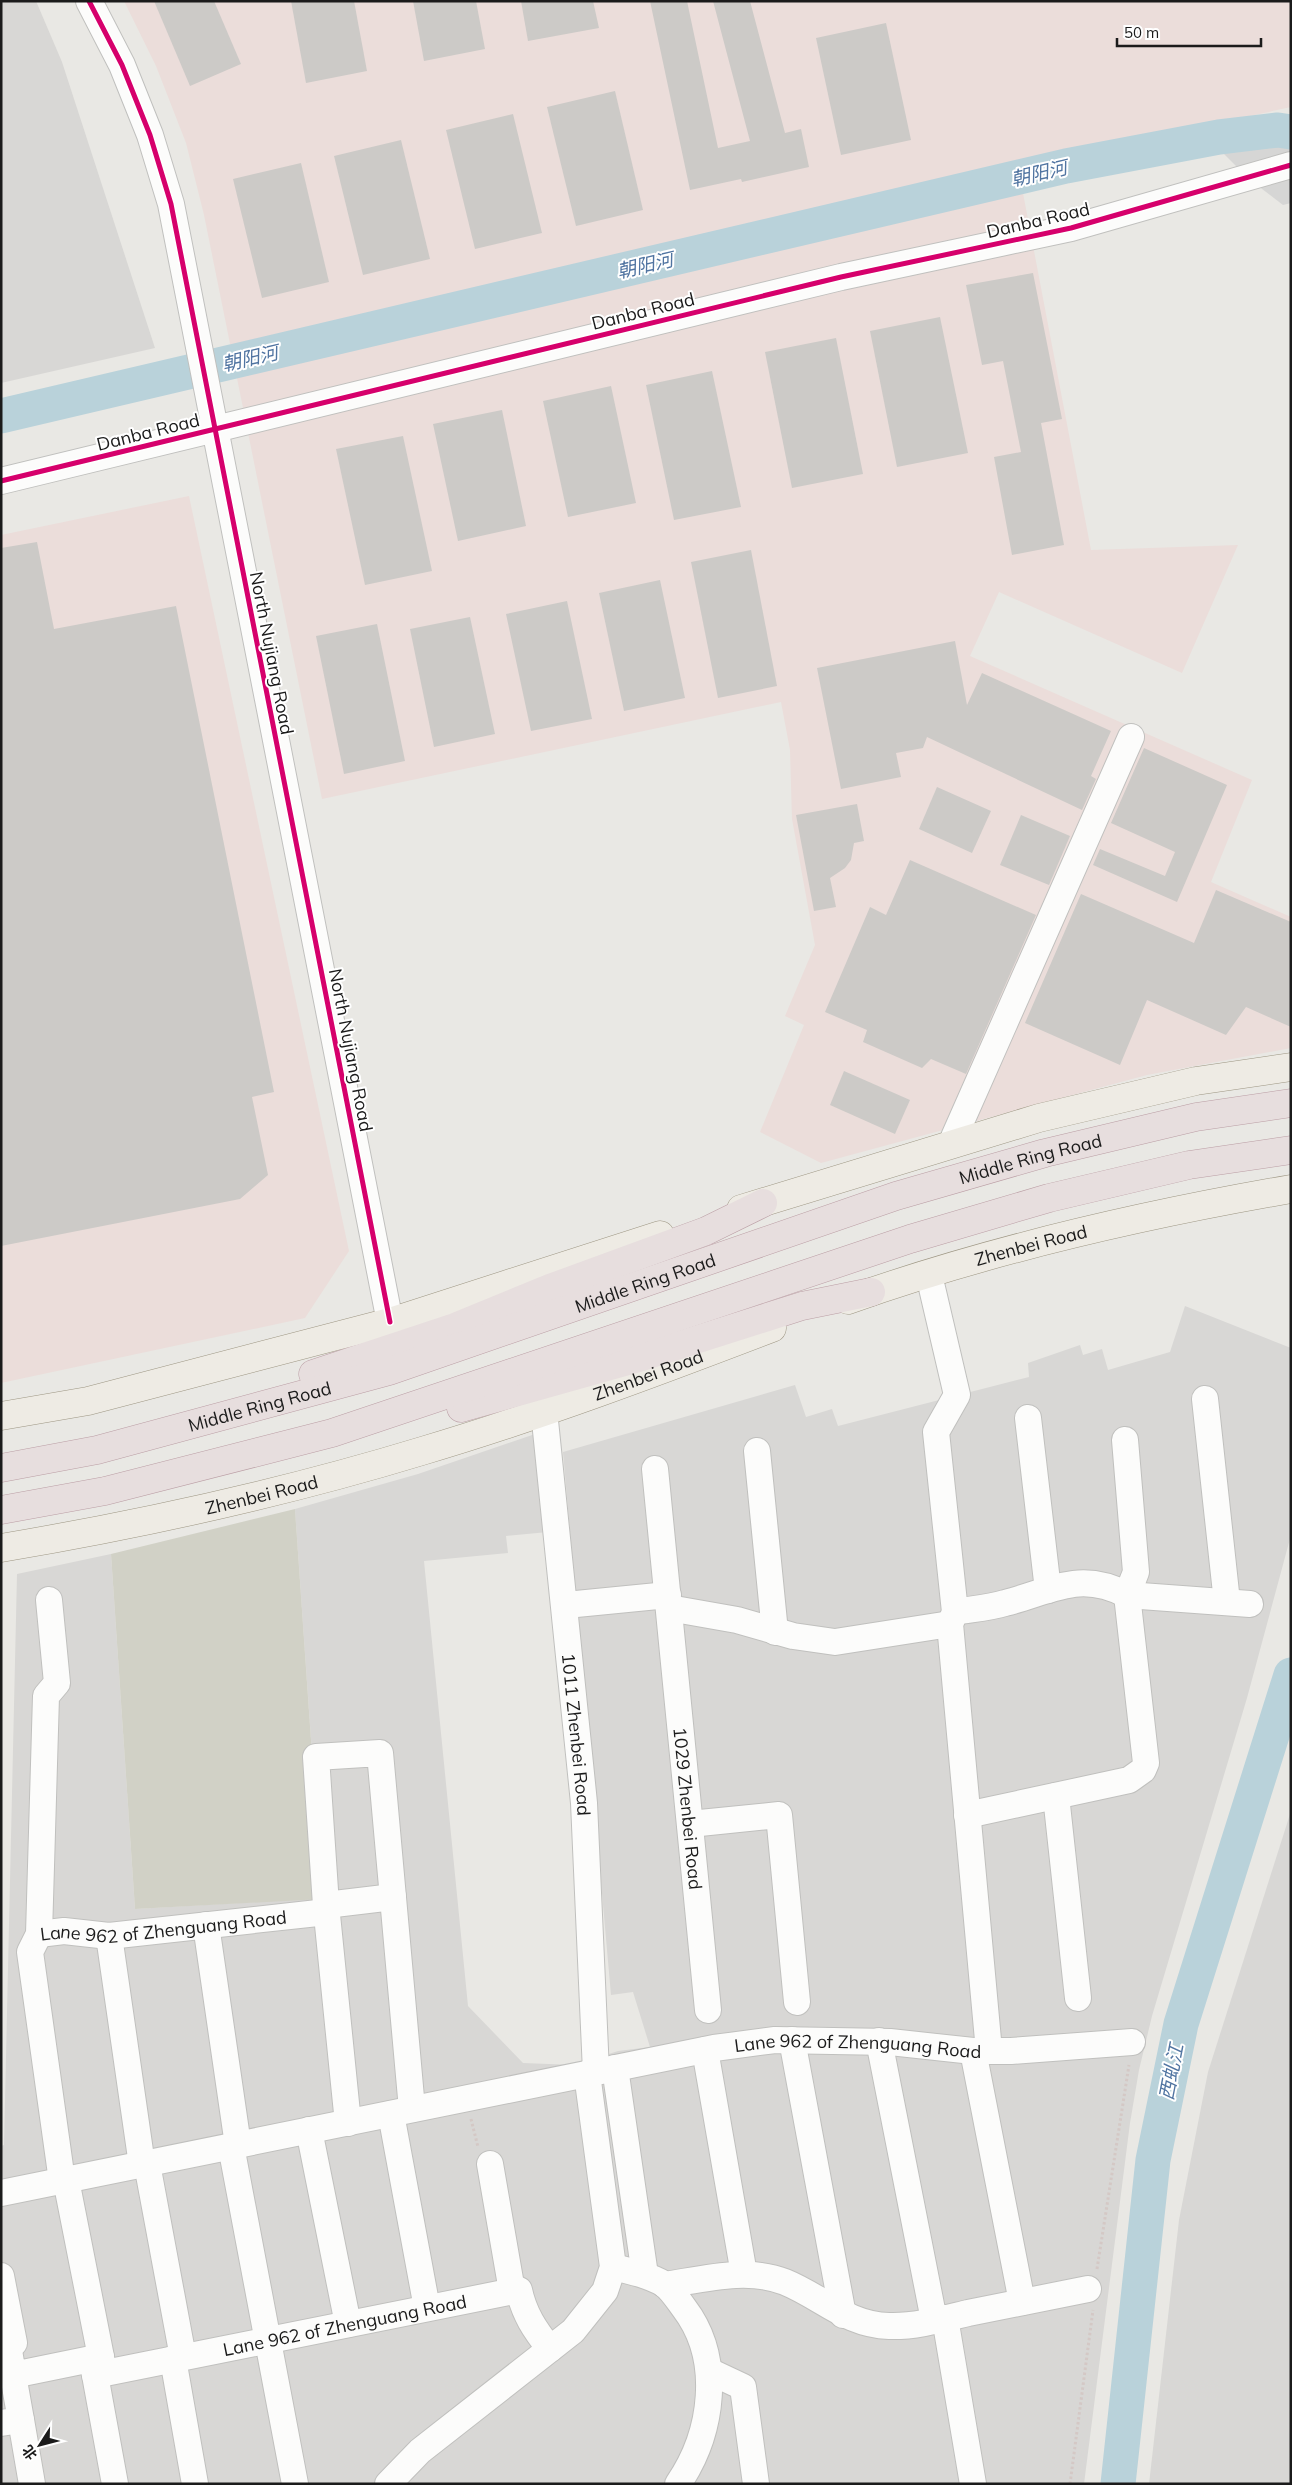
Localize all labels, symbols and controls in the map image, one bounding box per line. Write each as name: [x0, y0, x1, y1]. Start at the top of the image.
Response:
scale bar: [1117, 15, 1261, 47]
text: 50 m: [1124, 23, 1159, 42]
water label: 朝阳河: [1009, 154, 1073, 191]
street label: Danba Road: [984, 197, 1092, 243]
water label: 朝阳河: [615, 246, 679, 283]
street label: Danba Road: [589, 287, 697, 335]
water label: 朝阳河: [220, 339, 284, 376]
street label: Danba Road: [94, 408, 202, 456]
street label: North Nujiang Road: [245, 569, 299, 737]
street label: North Nujiang Road: [324, 966, 378, 1134]
street label: Middle Ring Road: [956, 1128, 1104, 1189]
street label: Zhenbei Road: [972, 1219, 1089, 1271]
street label: Middle Ring Road: [572, 1248, 718, 1318]
street label: Zhenbei Road: [590, 1344, 706, 1405]
street label: Middle Ring Road: [185, 1376, 334, 1436]
street label: Zhenbei Road: [203, 1469, 320, 1519]
street label: 1011 Zhenbei Road: [557, 1652, 596, 1816]
street label: 1029 Zhenbei Road: [669, 1726, 708, 1891]
street label: Lane 962 of Zhenguang Road: [39, 1905, 288, 1948]
street label: Lane 962 of Zhenguang Road: [733, 2029, 981, 2063]
water label: 西虬江: [1154, 2040, 1189, 2102]
street label: Lane 962 of Zhenguang Road: [221, 2289, 469, 2361]
north arrow: [15, 2420, 65, 2470]
text: 北: [18, 2442, 41, 2464]

